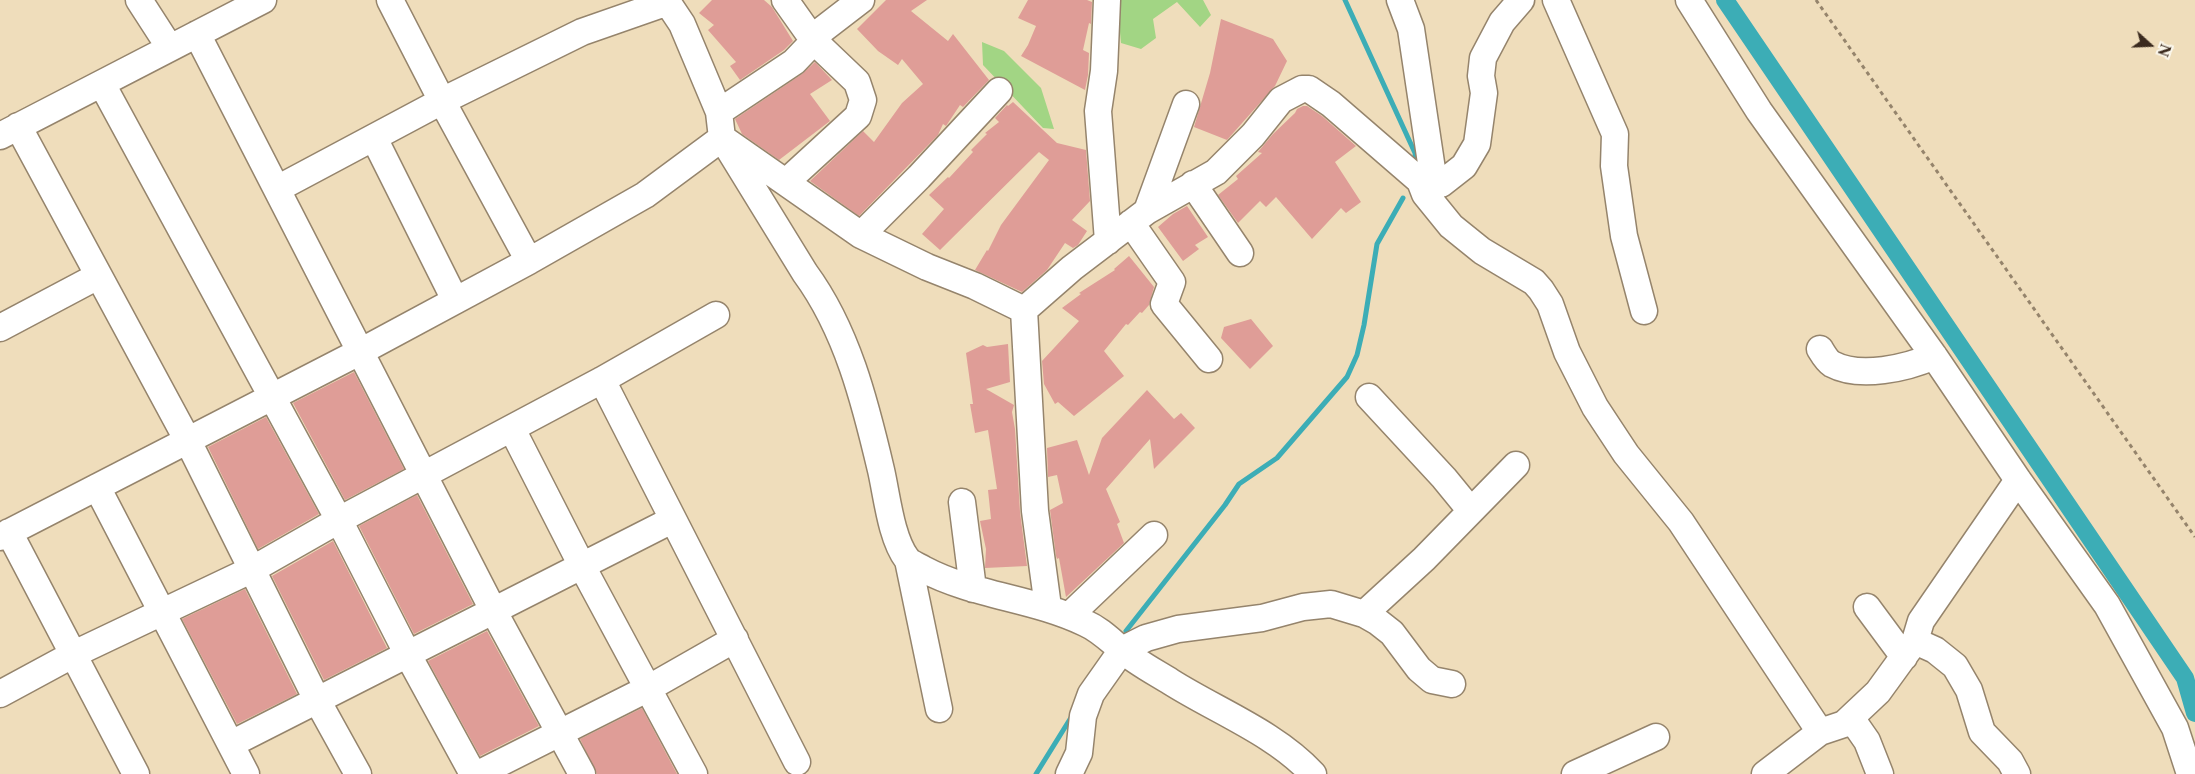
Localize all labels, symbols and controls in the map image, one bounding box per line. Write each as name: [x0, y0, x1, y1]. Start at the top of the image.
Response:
north arrow: [2125, 20, 2175, 70]
text: N: [2154, 41, 2175, 59]

